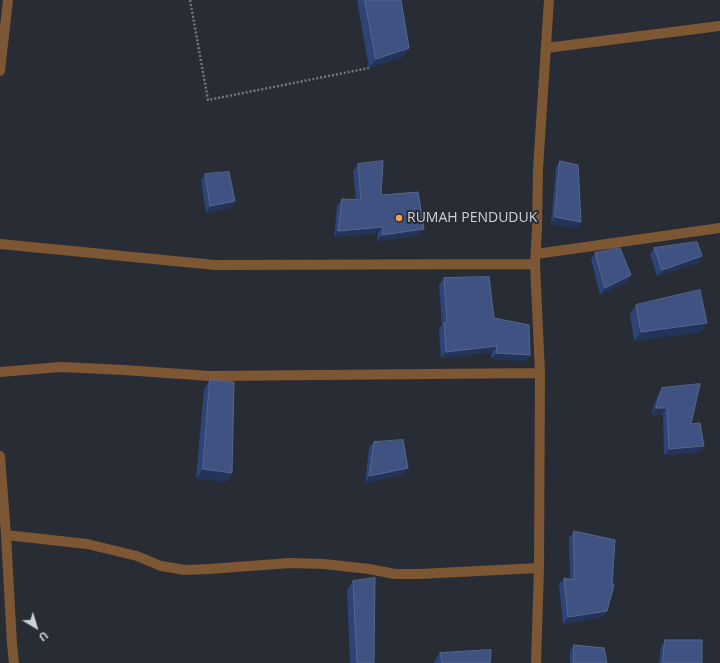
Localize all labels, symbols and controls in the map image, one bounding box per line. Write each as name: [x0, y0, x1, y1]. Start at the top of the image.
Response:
place label: RUMAH PENDUDUK: [407, 210, 537, 226]
marker: RUMAH PENDUDUK: [394, 213, 404, 223]
north arrow: [16, 607, 56, 647]
text: U: [36, 628, 52, 645]

